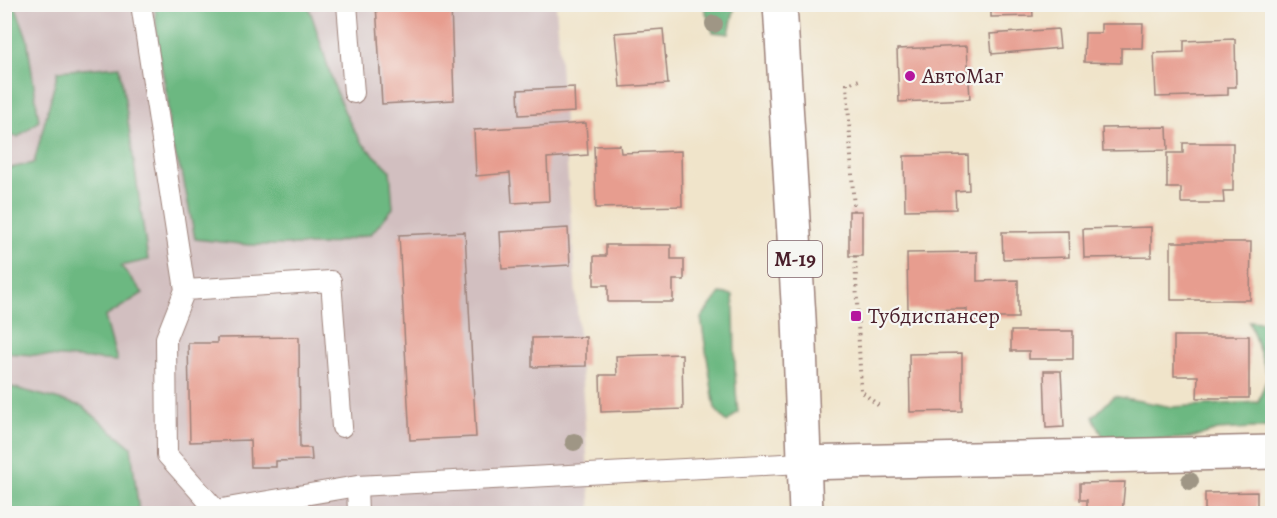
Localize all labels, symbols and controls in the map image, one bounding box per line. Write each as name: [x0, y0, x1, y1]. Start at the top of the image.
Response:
place label: АвтоМаг: [921, 61, 1004, 91]
marker: АвтоМаг: [903, 69, 917, 83]
road number: М-19: [768, 241, 822, 277]
place label: Тубдиспансер: [868, 301, 1000, 331]
marker: Тубдиспансер: [849, 309, 863, 323]

